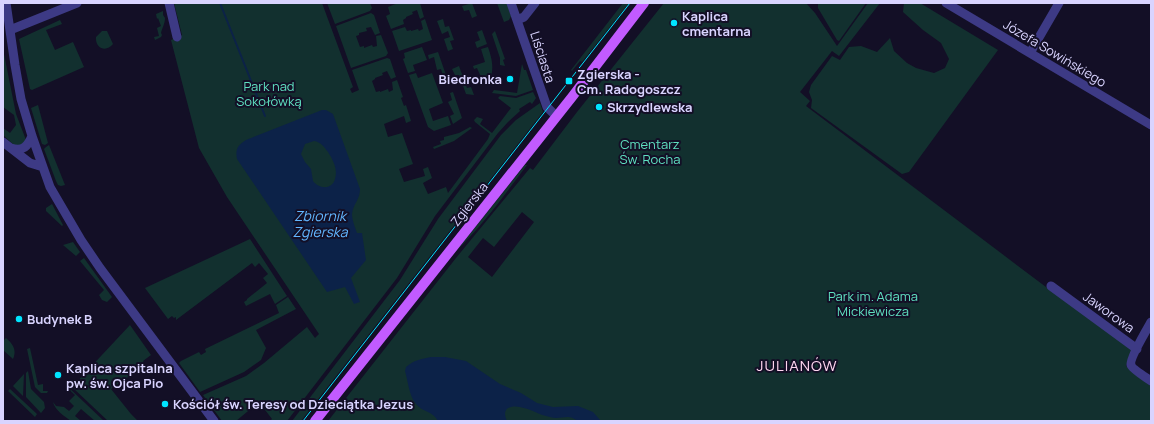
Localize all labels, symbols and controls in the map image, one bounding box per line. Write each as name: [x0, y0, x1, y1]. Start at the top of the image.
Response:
place label: Kaplica cmentarna: [682, 7, 751, 40]
street label: Józefa Sowińskiego: [1000, 15, 1110, 91]
marker: Kaplica cmentarna: [669, 18, 679, 28]
street label: Liściasta: [526, 29, 560, 85]
place label: Zgierska - Cm. Radogoszcz: [577, 65, 681, 98]
place label: Biedronka: [439, 70, 502, 88]
marker: Biedronka: [505, 74, 515, 84]
marker: Zgierska - Cm. Radogoszcz: [564, 76, 574, 86]
park label: Park nad Sokołówką: [236, 77, 302, 110]
place label: Skrzydlewska: [607, 98, 692, 116]
marker: Skrzydlewska: [594, 102, 604, 112]
park label: Cmentarz Św. Rocha: [620, 135, 680, 168]
street label: Zgierska: [446, 178, 492, 230]
water label: Zbiornik Zgierska: [292, 206, 349, 241]
park label: Park im. Adama Mickiewicza: [828, 287, 918, 320]
street label: Jaworowa: [1080, 287, 1138, 337]
place label: Budynek B: [27, 310, 92, 328]
marker: Budynek B: [14, 314, 24, 324]
district label: JULIANÓW: [757, 355, 837, 376]
place label: Kaplica szpitalna pw. św. Ojca Pio: [66, 359, 173, 392]
marker: Kaplica szpitalna pw. św. Ojca Pio: [53, 370, 63, 380]
place label: Kościół św. Teresy od Dzieciątka Jezus: [173, 395, 413, 413]
marker: Kościół św. Teresy od Dzieciątka Jezus: [160, 399, 170, 409]

